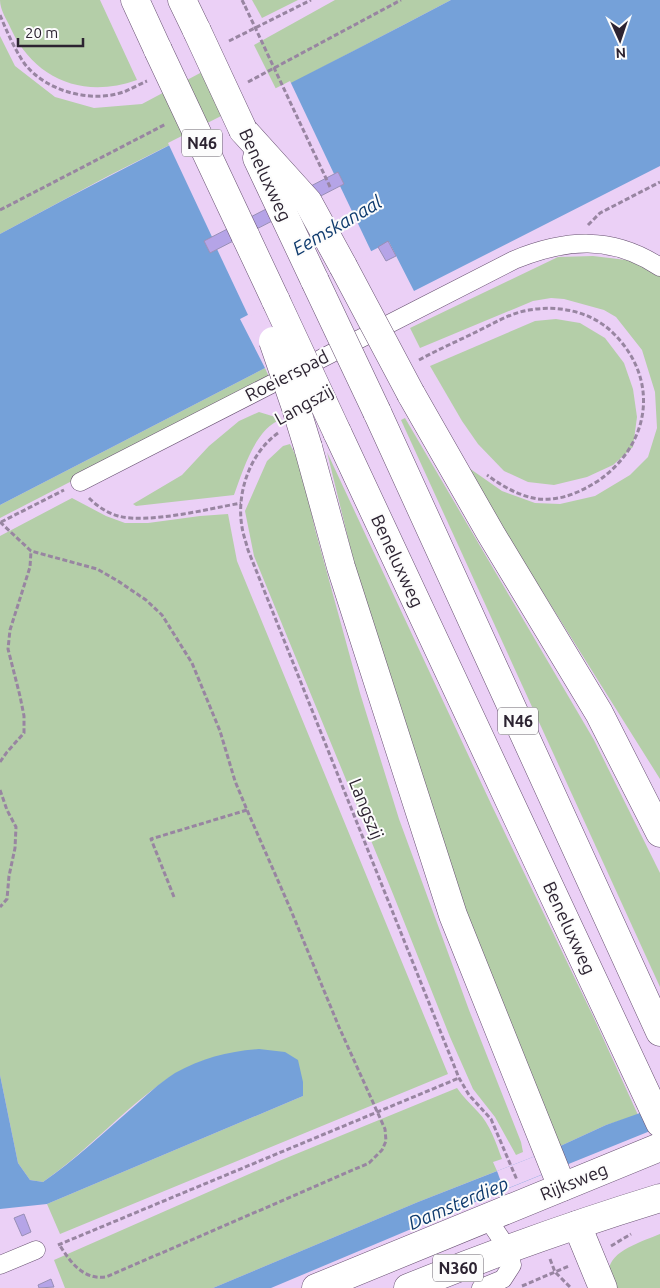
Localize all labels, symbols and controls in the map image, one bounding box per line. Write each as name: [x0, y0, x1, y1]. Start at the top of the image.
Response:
scale bar: [18, 15, 82, 47]
north arrow: [595, 15, 645, 65]
text: 20 m: [25, 24, 58, 41]
text: N: [615, 45, 626, 61]
street label: Beneluxweg: [236, 125, 296, 224]
road number: N46: [182, 130, 222, 156]
water label: Eemskanaal: [288, 190, 386, 259]
street label: Roeierspad: [242, 346, 332, 405]
street label: Langszij: [271, 380, 336, 428]
street label: Beneluxweg: [368, 511, 428, 610]
road number: N46: [498, 708, 538, 734]
street label: Langszij: [346, 775, 388, 842]
street label: Beneluxweg: [540, 878, 600, 977]
street label: Rijksweg: [537, 1158, 610, 1204]
water label: Damsterdiep: [405, 1172, 511, 1234]
road number: N360: [433, 1254, 483, 1282]

